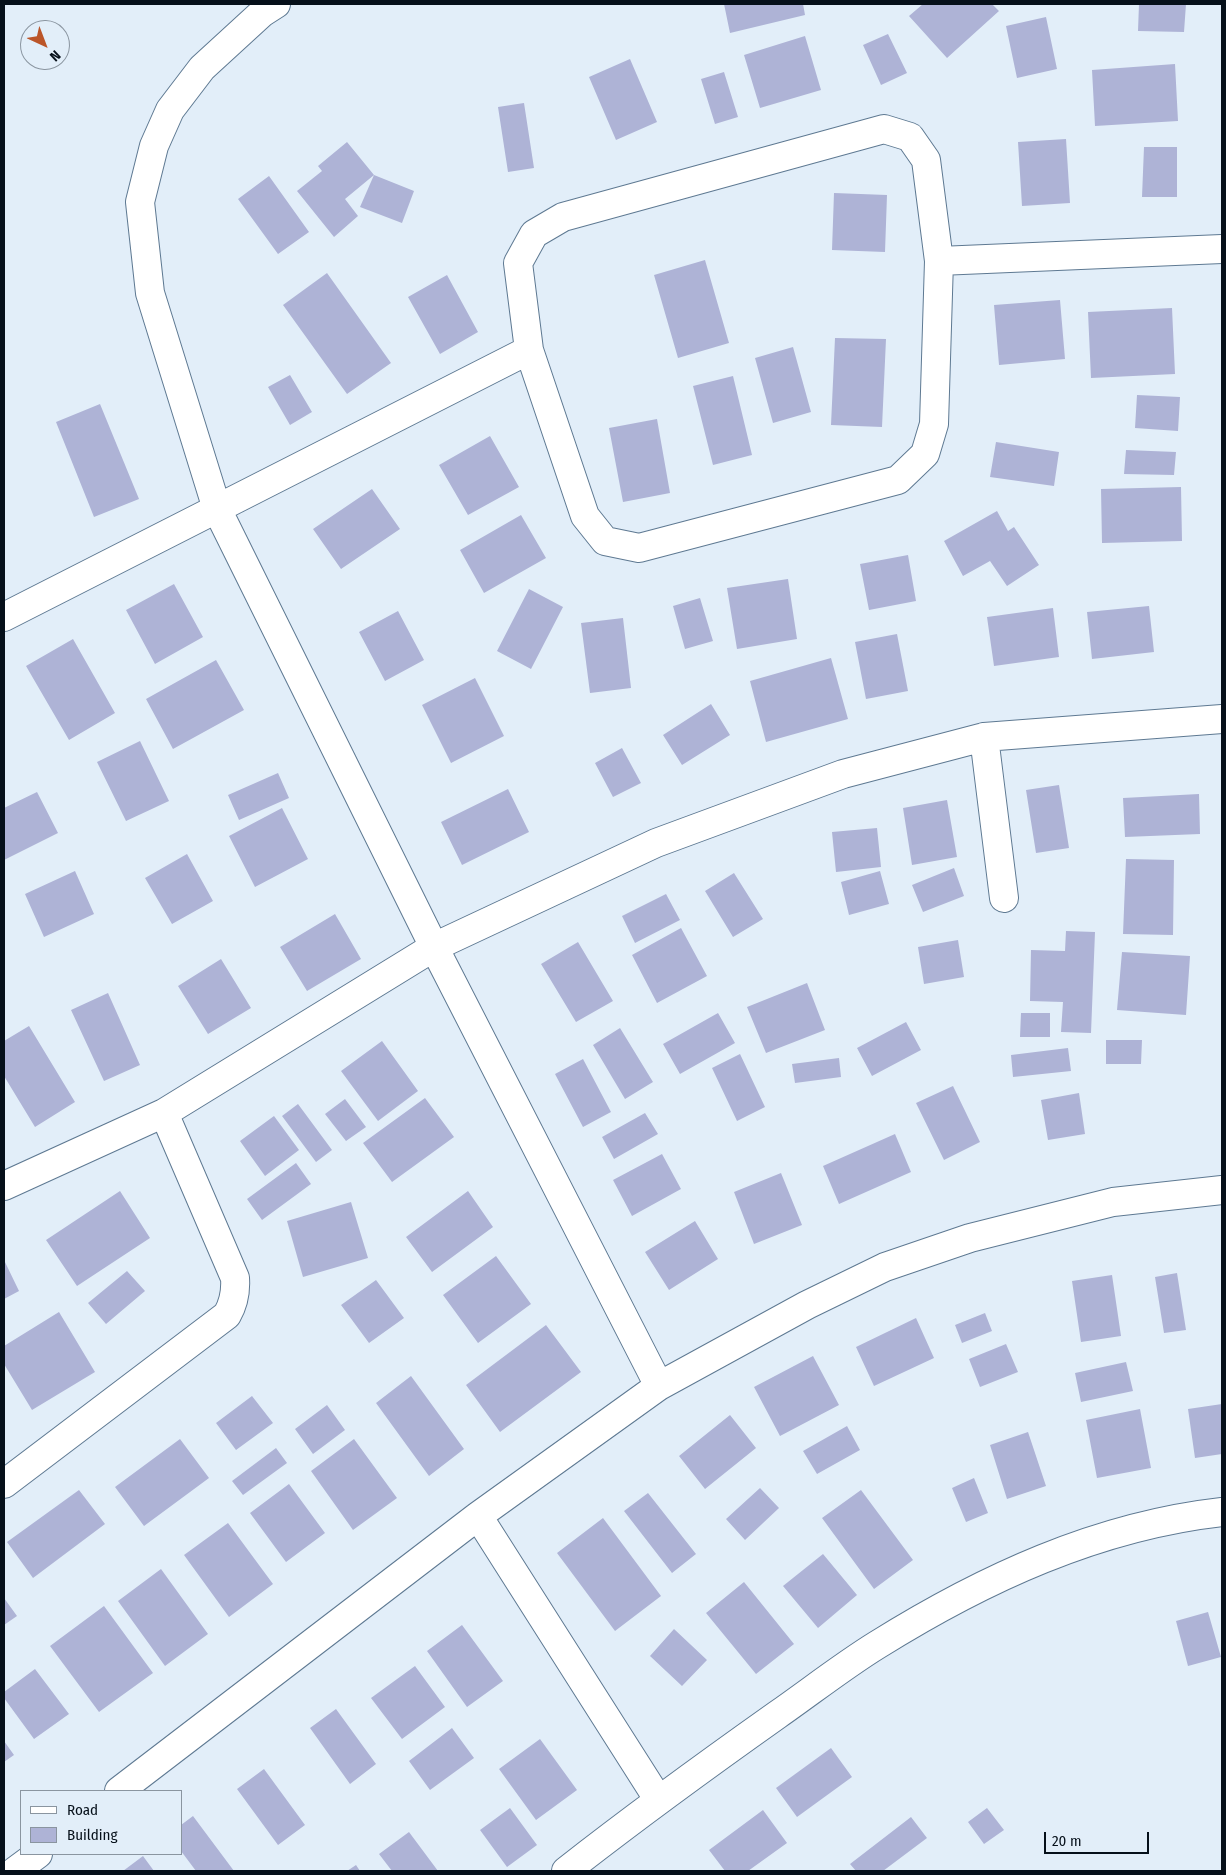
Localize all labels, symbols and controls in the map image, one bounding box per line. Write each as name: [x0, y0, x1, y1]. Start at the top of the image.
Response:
north arrow: [20, 20, 70, 70]
text: N: [46, 47, 64, 65]
legend: [20, 1790, 182, 1855]
text: Road: [67, 1801, 98, 1819]
scale bar: [1046, 1822, 1151, 1854]
text: Building: [67, 1826, 118, 1844]
text: 20 m: [1052, 1832, 1082, 1850]

